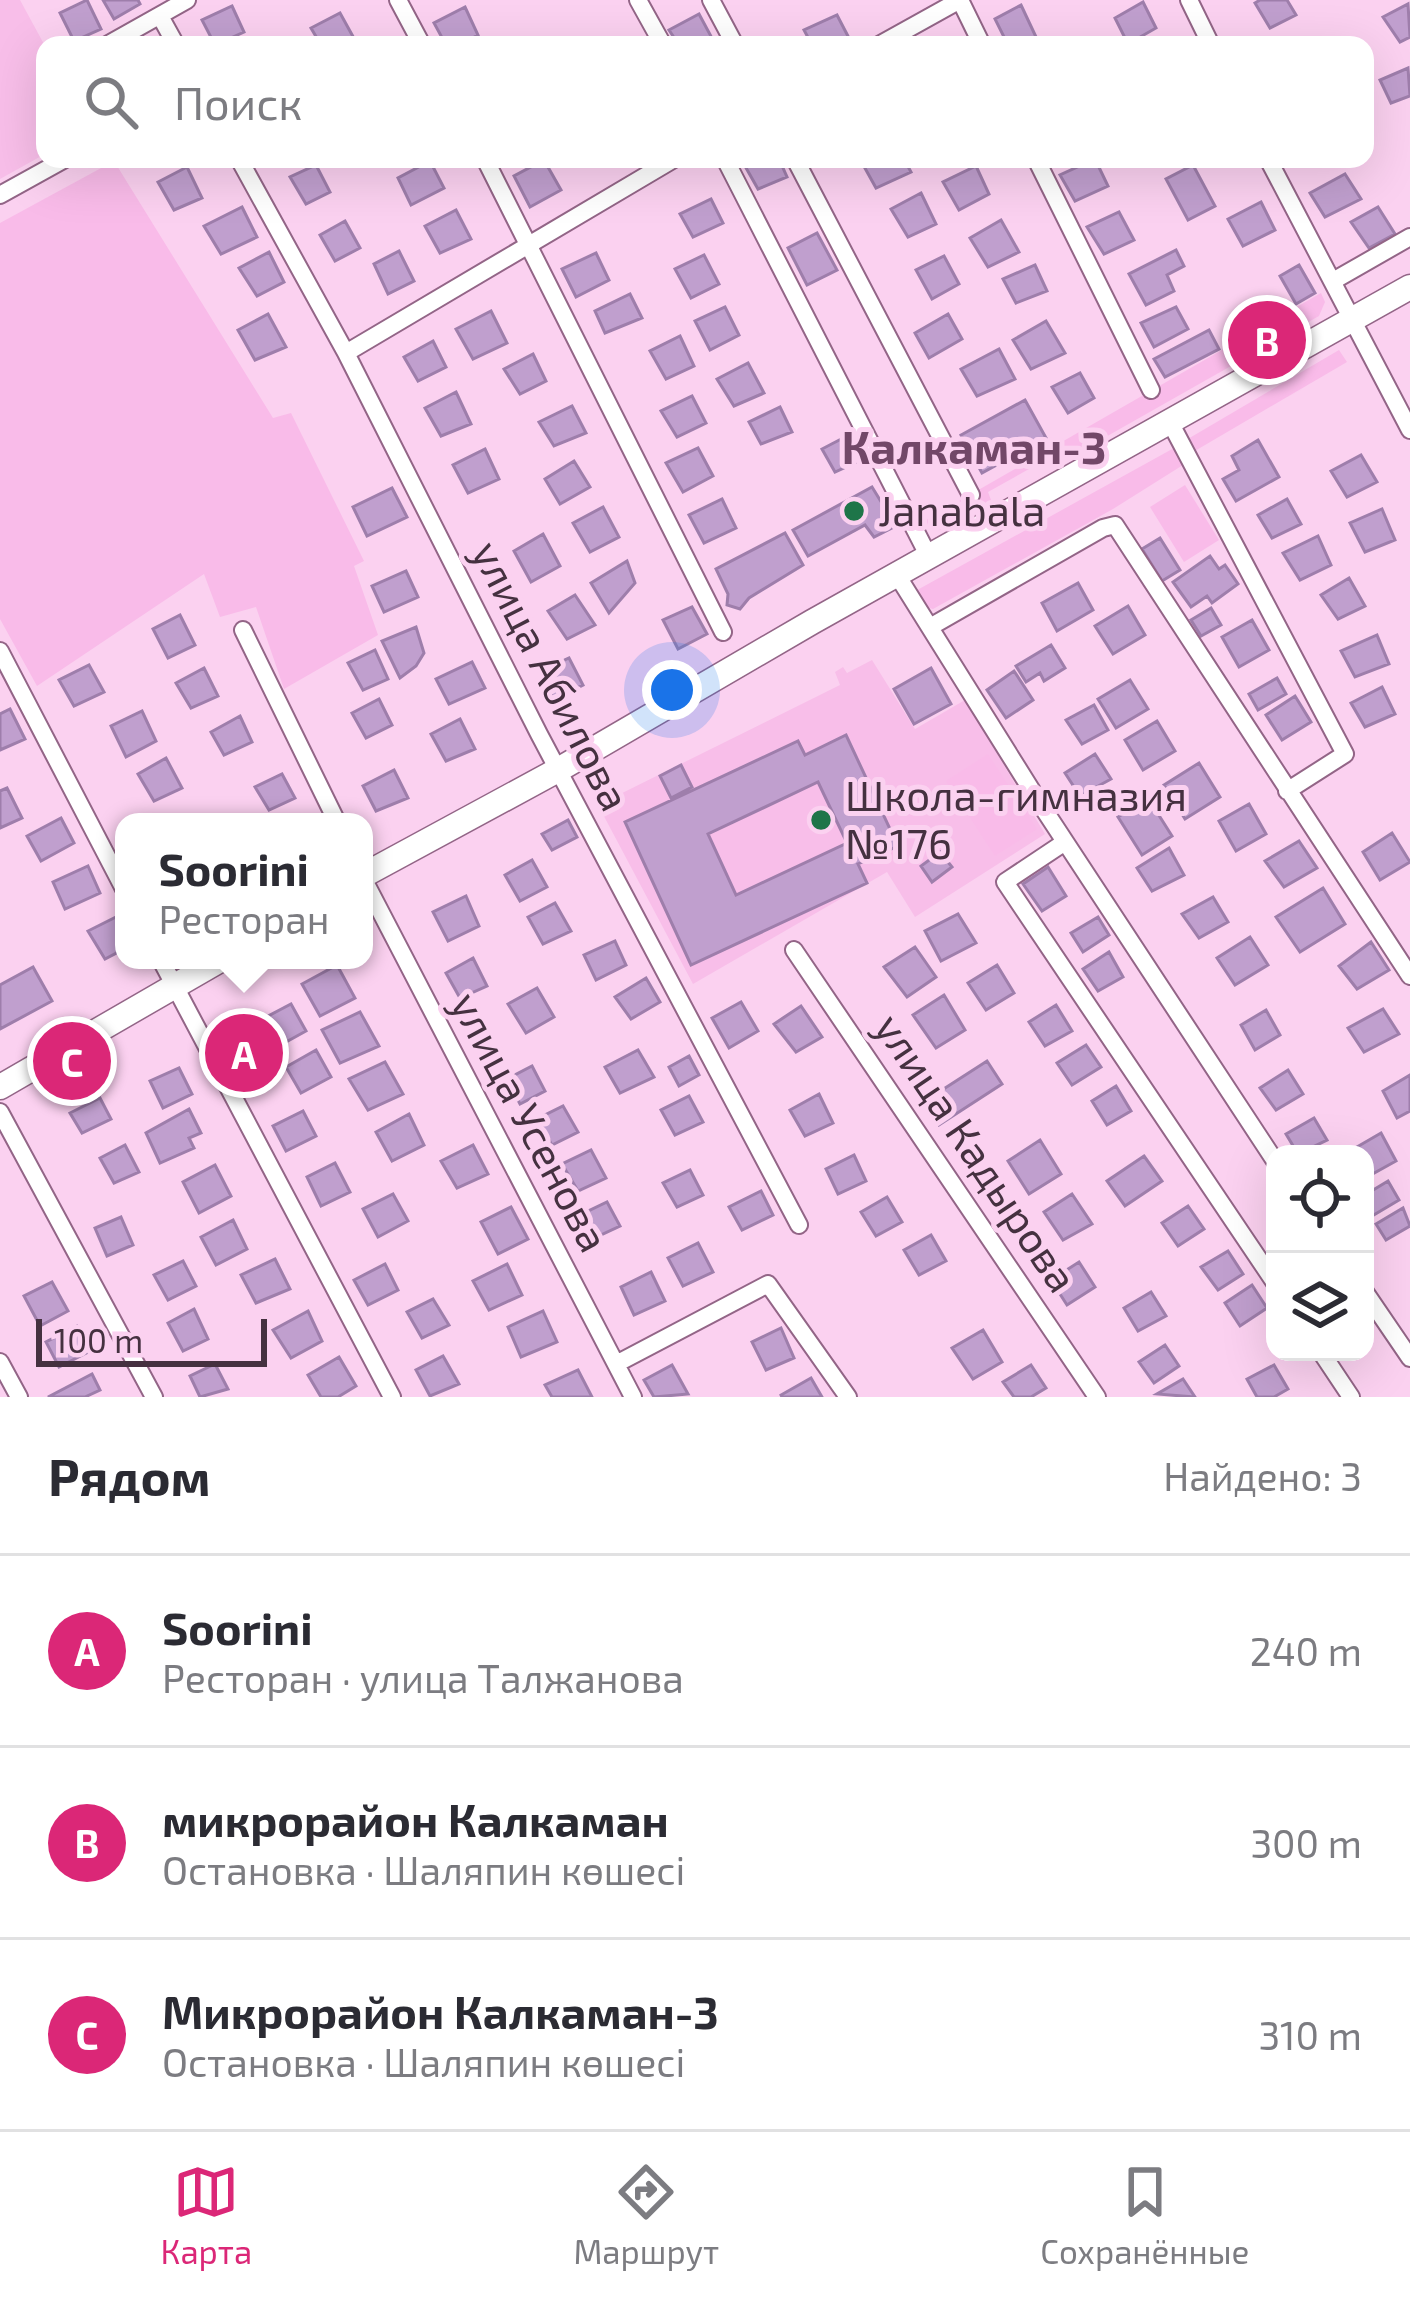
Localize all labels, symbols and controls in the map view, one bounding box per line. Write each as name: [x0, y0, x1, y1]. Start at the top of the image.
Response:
search box: [36, 36, 1374, 168]
icon: search: [78, 69, 144, 135]
text: Поиск: [174, 75, 302, 129]
pin: B: [1228, 295, 1306, 385]
district label: Калкаман-3: [842, 419, 1106, 473]
place label: Janabala: [878, 484, 1045, 534]
marker: Janabala: [841, 498, 867, 524]
street label: улица Абилова: [463, 532, 642, 819]
your location: [642, 660, 702, 720]
place label: Школа-гимназия №176: [845, 769, 1187, 867]
marker: Школа-гимназия №176: [808, 807, 834, 833]
popup: [115, 813, 373, 969]
text: Soorini: [158, 841, 309, 895]
text: Ресторан: [158, 895, 330, 942]
street label: улица Усенова: [442, 983, 621, 1260]
street label: улица Кадырова: [865, 1003, 1089, 1301]
pin: A: [205, 1008, 283, 1098]
pin: C: [33, 1016, 111, 1106]
map controls: [1266, 1145, 1374, 1361]
button: locate: [1266, 1145, 1374, 1253]
button: layers: [1266, 1253, 1374, 1361]
scale bar: [36, 1313, 267, 1366]
text: 100 m: [54, 1320, 143, 1360]
text: Рядом: [48, 1445, 211, 1506]
text: Найдено: 3: [1163, 1452, 1362, 1499]
text: Soorini: [162, 1600, 313, 1654]
text: A: [74, 1627, 100, 1674]
text: 240 m: [1250, 1627, 1362, 1674]
text: Ресторан · улица Талжанова: [162, 1654, 684, 1701]
text: микрорайон Калкаман: [162, 1792, 669, 1846]
text: B: [75, 1819, 99, 1866]
text: 300 m: [1250, 1819, 1362, 1866]
text: Остановка · Шаляпин көшесі: [162, 1846, 685, 1893]
text: Микрорайон Калкаман-3: [162, 1984, 719, 2038]
text: C: [76, 2011, 98, 2058]
text: 310 m: [1258, 2011, 1362, 2058]
text: Остановка · Шаляпин көшесі: [162, 2038, 685, 2085]
tab: Карта: [161, 2159, 252, 2271]
tab: Маршрут: [573, 2159, 719, 2271]
tab: Сохранённые: [1040, 2159, 1249, 2271]

